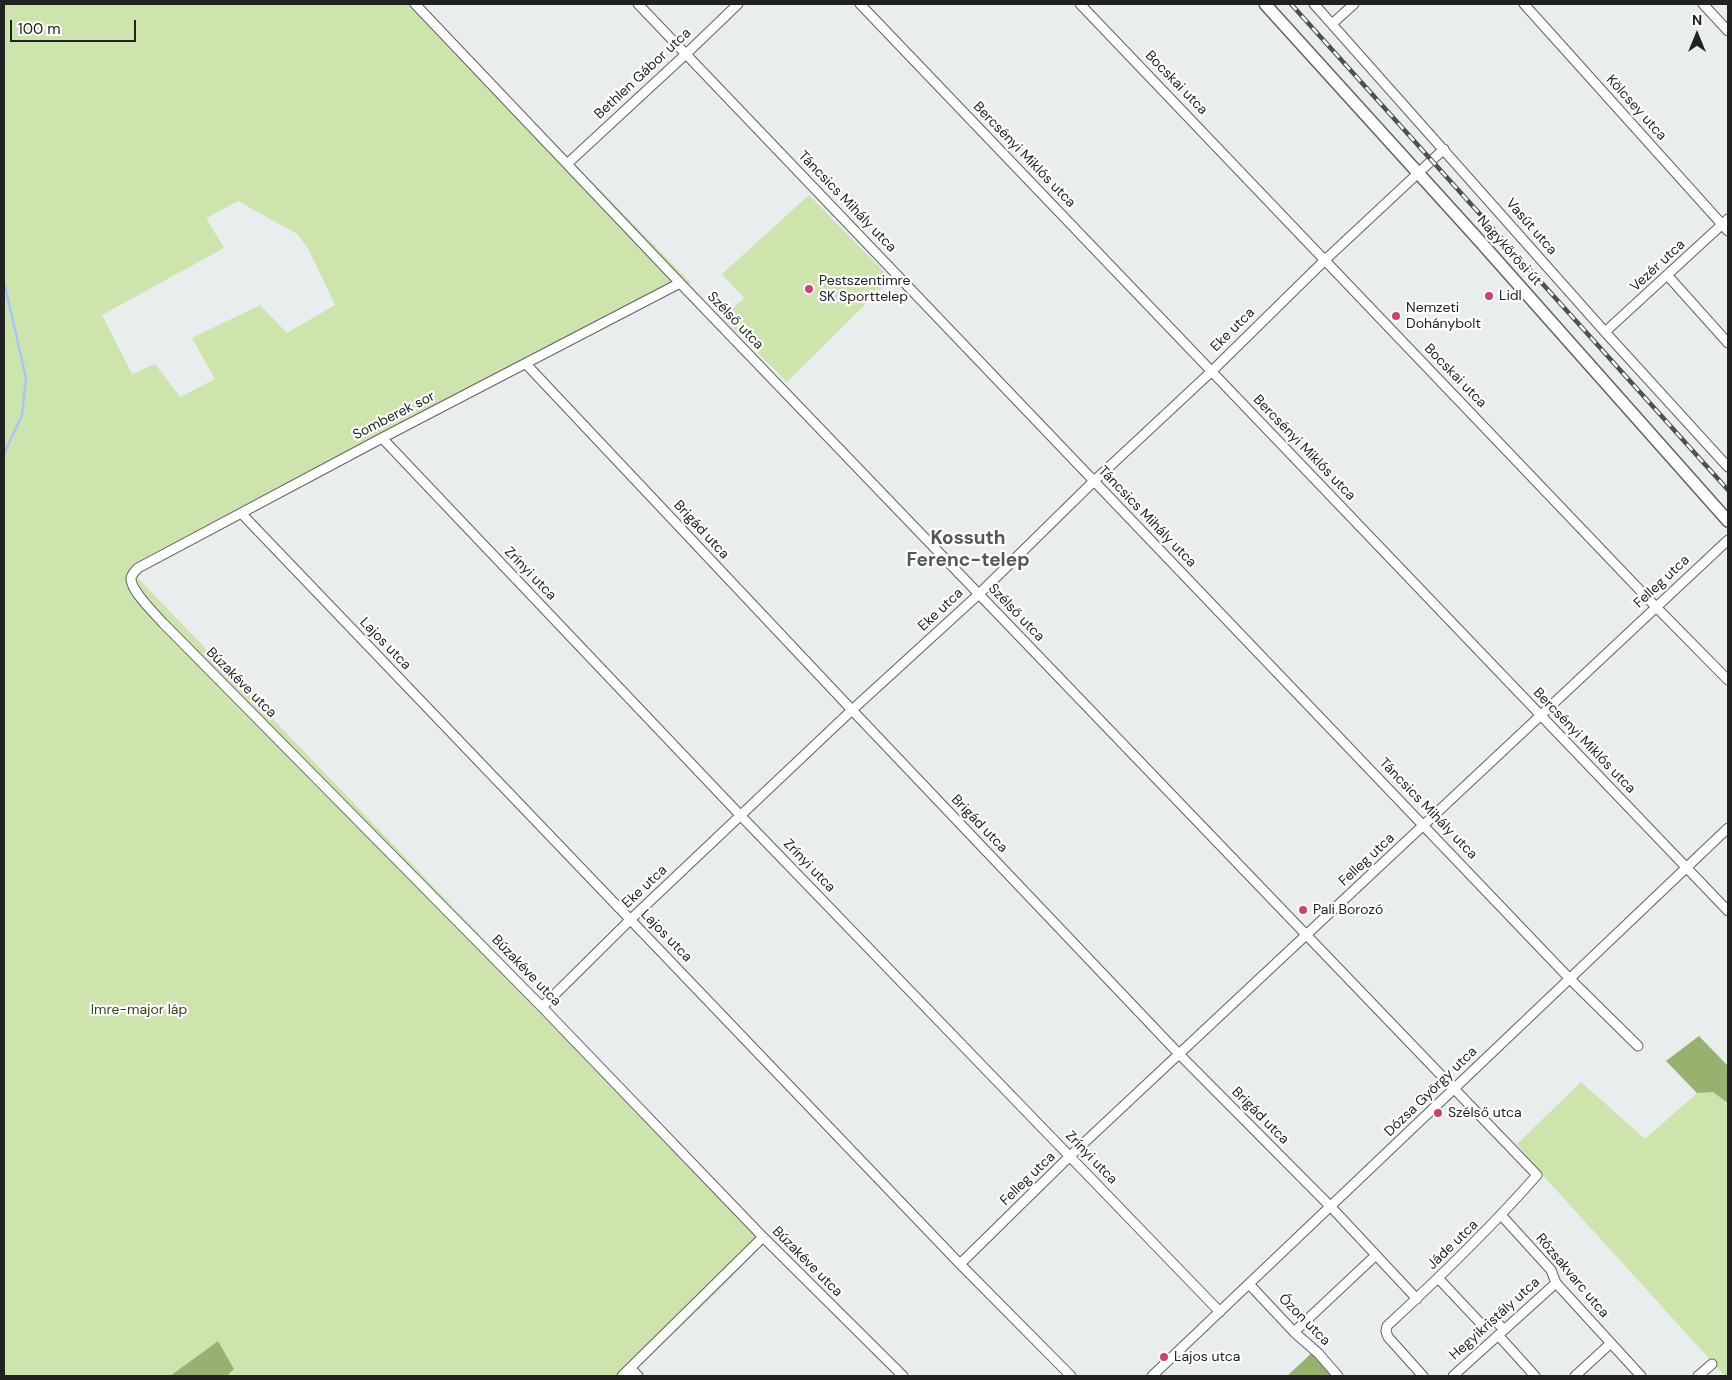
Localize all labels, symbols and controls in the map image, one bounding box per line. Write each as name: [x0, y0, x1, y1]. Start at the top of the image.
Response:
scale bar: [12, 10, 139, 42]
north arrow: [1672, 10, 1722, 60]
text: N: [1692, 11, 1702, 29]
text: 100 m: [18, 19, 61, 39]
street label: Bethlen Gábor utca: [591, 25, 695, 123]
street label: Bocskai utca: [1141, 48, 1211, 118]
street label: Kölcsey utca: [1602, 72, 1670, 144]
street label: Bercsényi Miklós utca: [969, 99, 1079, 211]
street label: Táncsics Mihály utca: [794, 148, 900, 256]
street label: Vasút utca: [1502, 195, 1560, 259]
street label: Nagykőrösi út: [1473, 212, 1545, 290]
street label: Vezér utca: [1627, 236, 1689, 296]
place label: Pestszentimre SK Sporttelep: [819, 273, 910, 306]
marker: Pestszentimre SK Sporttelep: [803, 283, 815, 295]
place label: Lidl: [1499, 288, 1522, 304]
street label: Szélső utca: [703, 289, 767, 353]
marker: Lidl: [1483, 290, 1495, 302]
place label: Nemzeti Dohánybolt: [1406, 300, 1481, 332]
street label: Eke utca: [1208, 305, 1258, 355]
marker: Nemzeti Dohánybolt: [1390, 310, 1402, 322]
street label: Bocskai utca: [1420, 341, 1490, 411]
street label: Somberek sor: [350, 388, 438, 444]
street label: Bercsényi Miklós utca: [1249, 392, 1359, 504]
street label: Táncsics Mihály utca: [1094, 463, 1200, 571]
street label: Brigád utca: [670, 497, 732, 563]
district label: Kossuth Ferenc-telep: [906, 528, 1030, 572]
street label: Zrínyi utca: [501, 544, 559, 604]
street label: Felleg utca: [1631, 552, 1693, 612]
street label: Szélső utca: [984, 581, 1048, 645]
street label: Eke utca: [915, 585, 967, 635]
street label: Lajos utca: [356, 614, 414, 674]
street label: Búzakéve utca: [202, 644, 280, 722]
street label: Bercsényi Miklós utca: [1529, 685, 1639, 797]
street label: Táncsics Mihály utca: [1375, 755, 1481, 863]
street label: Brigád utca: [947, 792, 1011, 856]
street label: Felleg utca: [1336, 830, 1398, 890]
street label: Zrínyi utca: [780, 836, 838, 896]
street label: Eke utca: [619, 862, 671, 912]
place label: Pali Borozó: [1313, 902, 1383, 918]
marker: Pali Borozó: [1297, 904, 1309, 916]
street label: Lajos utca: [637, 906, 695, 966]
street label: Búzakéve utca: [488, 932, 564, 1010]
park label: Imre-major láp: [91, 1002, 187, 1018]
street label: Dózsa György utca: [1381, 1044, 1481, 1140]
street label: Brigád utca: [1228, 1084, 1292, 1148]
place label: Szélső utca: [1448, 1105, 1522, 1121]
marker: Szélső utca: [1432, 1107, 1444, 1119]
street label: Zrínyi utca: [1062, 1128, 1120, 1188]
street label: Felleg utca: [997, 1149, 1059, 1209]
street label: Jáde utca: [1424, 1217, 1482, 1273]
street label: Búzakéve utca: [768, 1223, 846, 1301]
street label: Rózsakvarc utca: [1532, 1231, 1612, 1321]
street label: Hegyikristály utca: [1447, 1274, 1543, 1364]
street label: Ózon utca: [1275, 1291, 1333, 1349]
place label: Lajos utca: [1174, 1349, 1240, 1365]
marker: Lajos utca: [1158, 1351, 1170, 1363]

